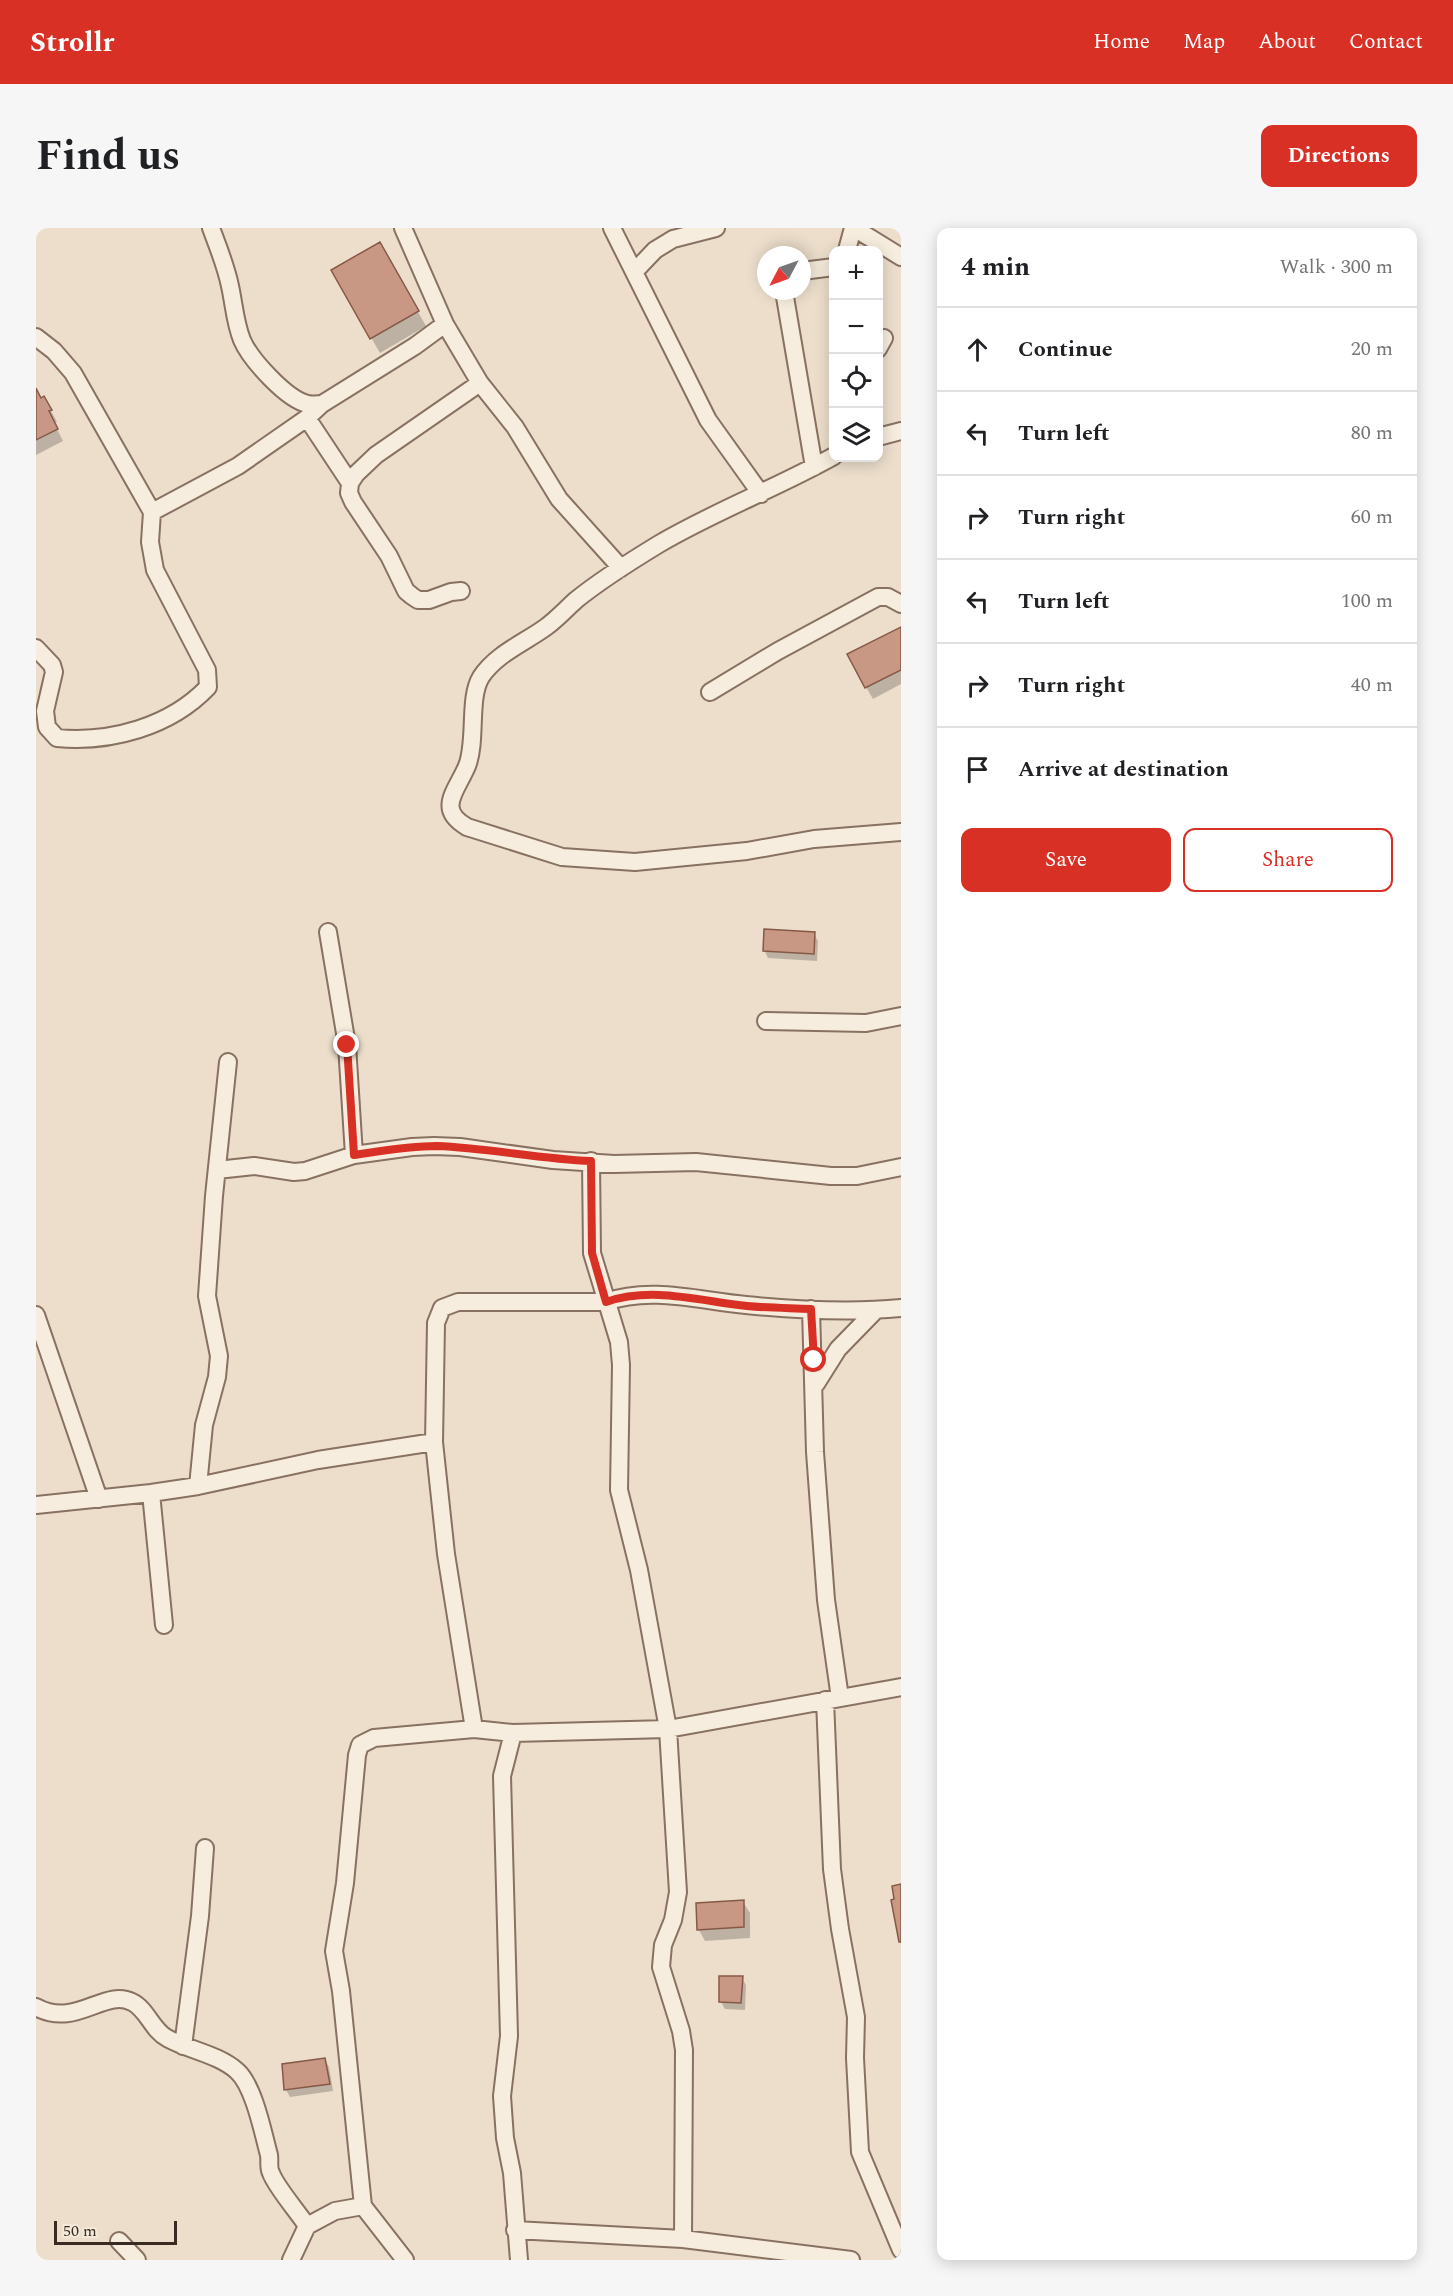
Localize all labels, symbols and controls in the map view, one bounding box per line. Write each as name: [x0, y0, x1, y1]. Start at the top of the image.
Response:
text: Strollr: [30, 21, 114, 64]
text: Home: [1093, 26, 1150, 58]
text: Map: [1183, 26, 1225, 58]
text: About: [1258, 26, 1316, 58]
text: Contact: [1349, 26, 1423, 58]
text: Find us: [36, 125, 180, 188]
button: Directions: [1261, 125, 1417, 187]
north arrow: [757, 246, 811, 300]
map controls: [829, 246, 883, 462]
button: +: [829, 246, 883, 300]
text: 4 min: [961, 247, 1030, 287]
text: Walk · 300 m: [1280, 252, 1393, 282]
button: −: [829, 300, 883, 354]
icon: ahead: [961, 333, 994, 366]
text: Continue: [1018, 333, 1113, 366]
text: 20 m: [1351, 334, 1393, 364]
button: locate: [829, 354, 883, 408]
button: layers: [829, 408, 883, 462]
icon: left: [961, 417, 994, 450]
text: Turn left: [1018, 417, 1110, 450]
text: 80 m: [1351, 418, 1393, 448]
icon: right: [961, 501, 994, 534]
text: Turn right: [1018, 501, 1125, 534]
text: 60 m: [1351, 502, 1393, 532]
icon: left: [961, 585, 994, 618]
text: Turn left: [1018, 585, 1110, 618]
text: 100 m: [1341, 586, 1393, 616]
icon: right: [961, 669, 994, 702]
text: Turn right: [1018, 669, 1125, 702]
text: 40 m: [1351, 670, 1393, 700]
icon: arrive: [961, 753, 994, 786]
text: Arrive at destination: [1018, 753, 1229, 786]
button: Save: [961, 828, 1171, 892]
button: Share: [1183, 828, 1393, 892]
route end: [333, 1031, 359, 1057]
route start: [800, 1346, 826, 1372]
scale bar: [54, 2218, 177, 2246]
text: 50 m: [63, 2219, 97, 2243]

